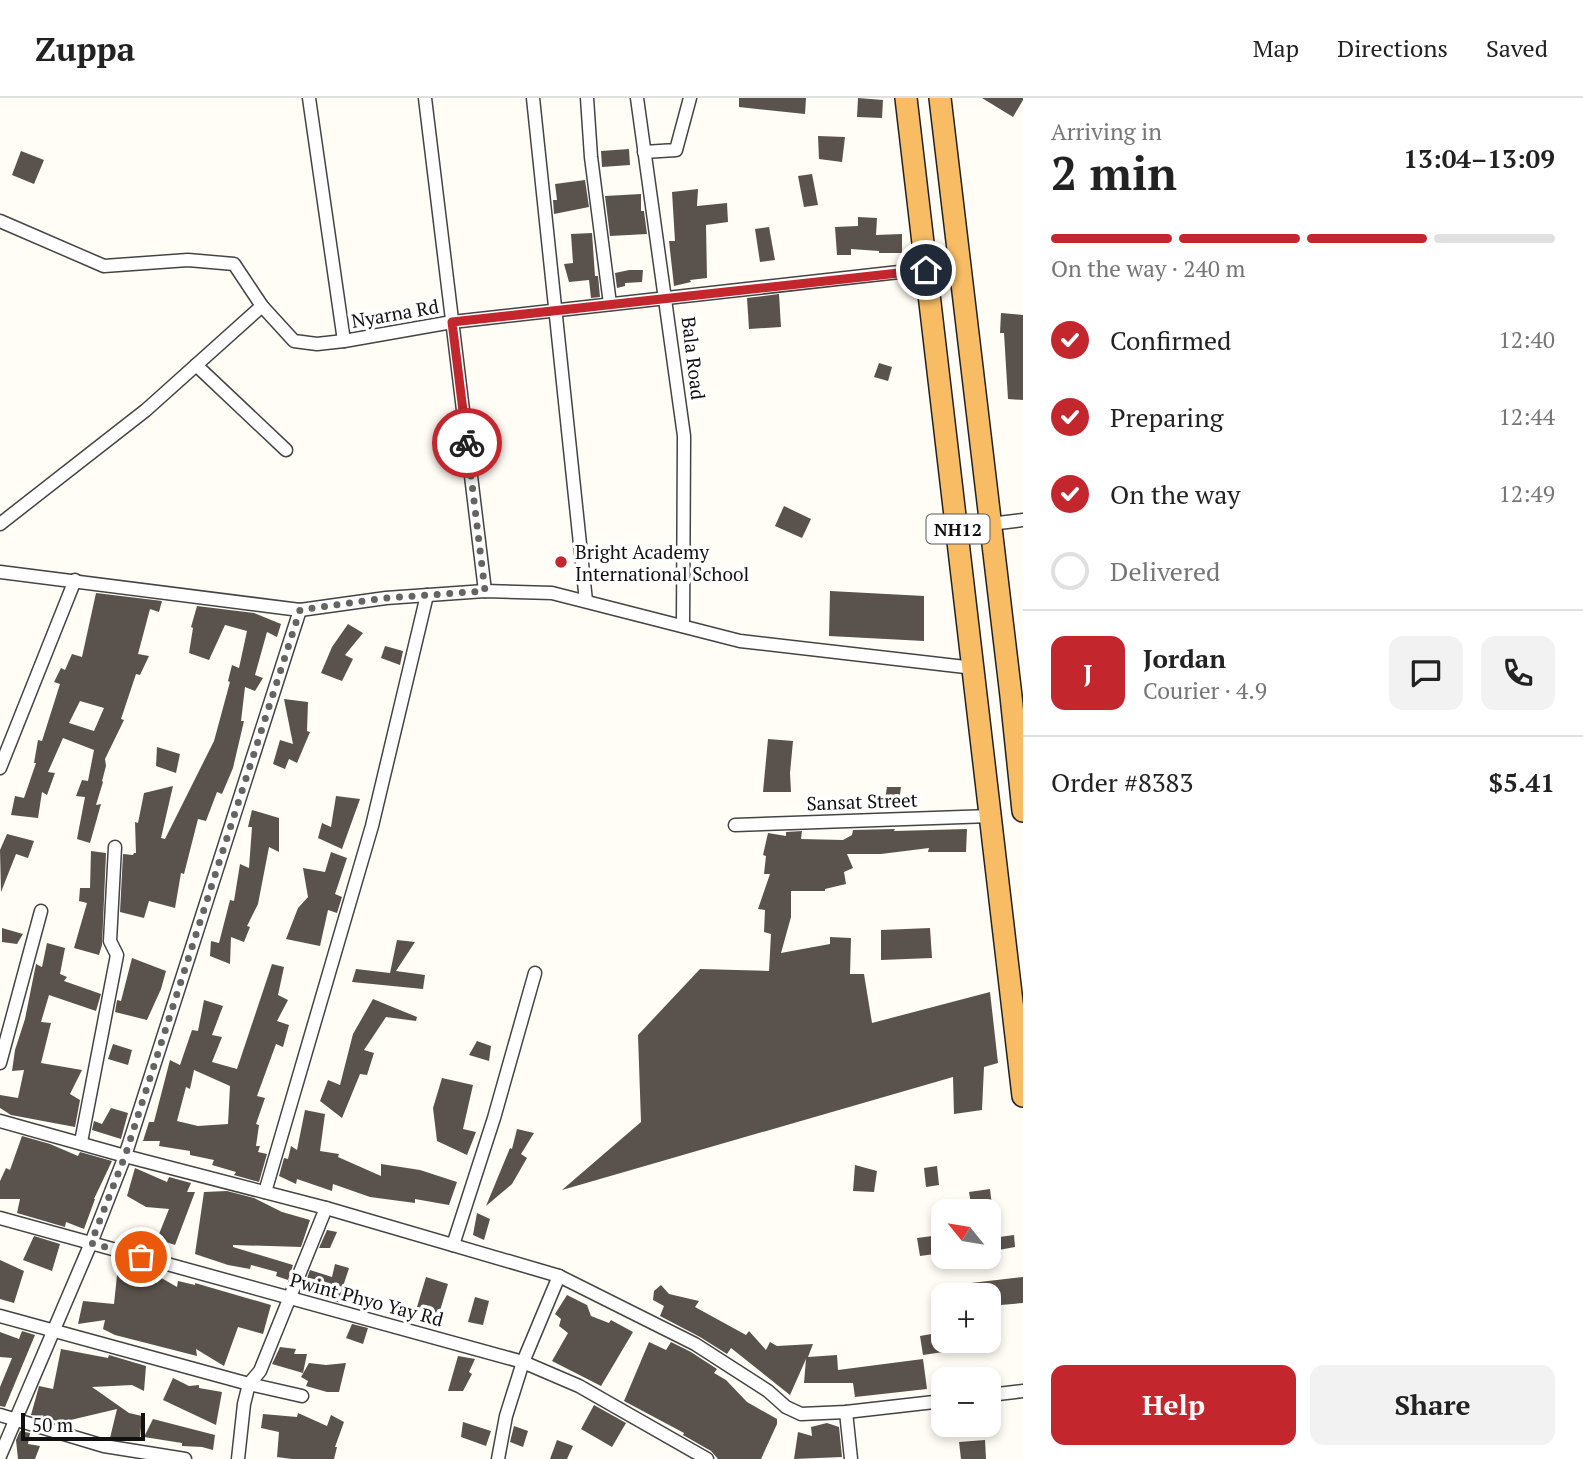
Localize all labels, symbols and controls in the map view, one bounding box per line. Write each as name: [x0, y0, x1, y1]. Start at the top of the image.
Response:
text: Zuppa: [35, 27, 135, 70]
text: Map: [1253, 32, 1299, 64]
text: Directions: [1337, 32, 1448, 64]
text: Saved: [1486, 32, 1548, 64]
text: Arriving in: [1051, 116, 1162, 147]
text: 13:04–13:09: [1403, 141, 1555, 175]
text: 2 min: [1051, 142, 1177, 203]
pin: [896, 240, 956, 300]
icon: home: [907, 251, 945, 289]
text: On the way · 240 m: [1051, 253, 1245, 284]
street label: Nyarna Rd: [349, 293, 441, 333]
street label: Bala Road: [676, 315, 712, 401]
icon: check: [1051, 321, 1089, 359]
text: Confirmed: [1110, 323, 1231, 357]
text: 12:40: [1498, 324, 1555, 355]
icon: check: [1051, 398, 1089, 436]
text: Preparing: [1110, 400, 1223, 434]
text: 12:44: [1498, 401, 1555, 432]
courier: [432, 408, 502, 478]
icon: bike: [448, 424, 486, 462]
icon: check: [1051, 475, 1089, 513]
text: On the way: [1110, 477, 1241, 511]
text: 12:49: [1498, 478, 1555, 509]
road number: NH12: [926, 514, 990, 544]
place label: Bright Academy International School: [575, 539, 749, 586]
marker: Bright Academy International School: [553, 554, 569, 570]
text: Delivered: [1110, 554, 1220, 588]
button: chat: [1389, 636, 1463, 710]
button: phone: [1481, 636, 1555, 710]
text: Jordan: [1143, 641, 1226, 675]
text: J: [1083, 656, 1093, 690]
text: Courier · 4.9: [1143, 675, 1267, 706]
text: Order #8383: [1051, 765, 1193, 799]
text: $5.41: [1489, 765, 1555, 799]
street label: Sansat Street: [806, 787, 918, 815]
north arrow: [931, 1199, 1001, 1269]
map controls: [931, 1199, 1001, 1437]
pin: [111, 1227, 171, 1287]
icon: bag: [122, 1238, 160, 1276]
street label: Pwint Phyo Yay Rd: [288, 1266, 447, 1332]
button: +: [931, 1283, 1001, 1353]
button: Help: [1051, 1365, 1296, 1445]
button: Share: [1310, 1365, 1555, 1445]
button: −: [931, 1367, 1001, 1437]
scale bar: [21, 1410, 145, 1442]
text: 50 m: [32, 1412, 73, 1437]

